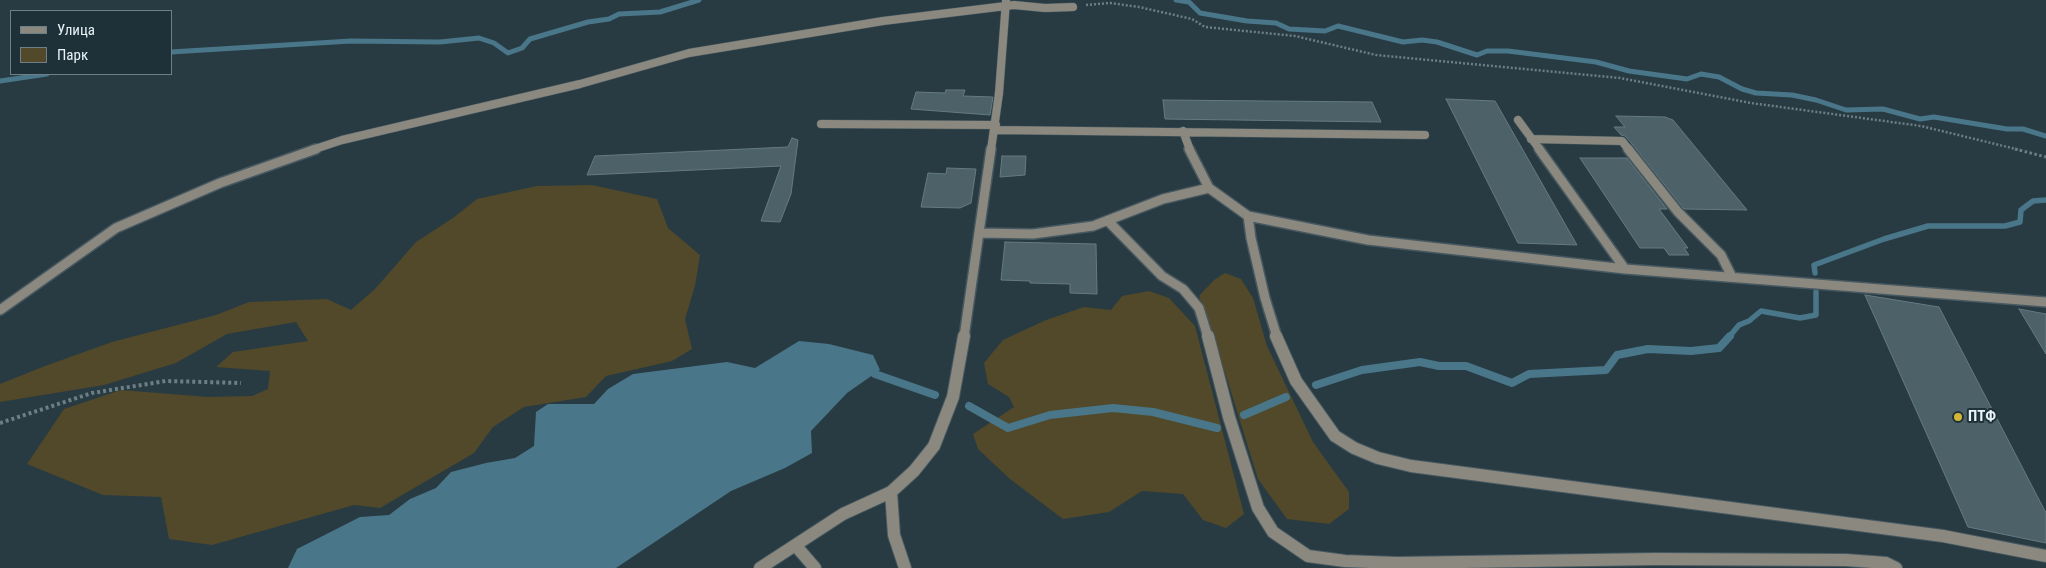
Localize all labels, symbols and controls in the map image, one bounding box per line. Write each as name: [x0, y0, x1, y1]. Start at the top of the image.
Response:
legend: [10, 10, 172, 75]
text: Улица: [57, 21, 95, 39]
text: Парк: [57, 46, 88, 64]
place label: ПТФ: [1968, 408, 1996, 426]
marker: ПТФ: [1952, 411, 1964, 423]

